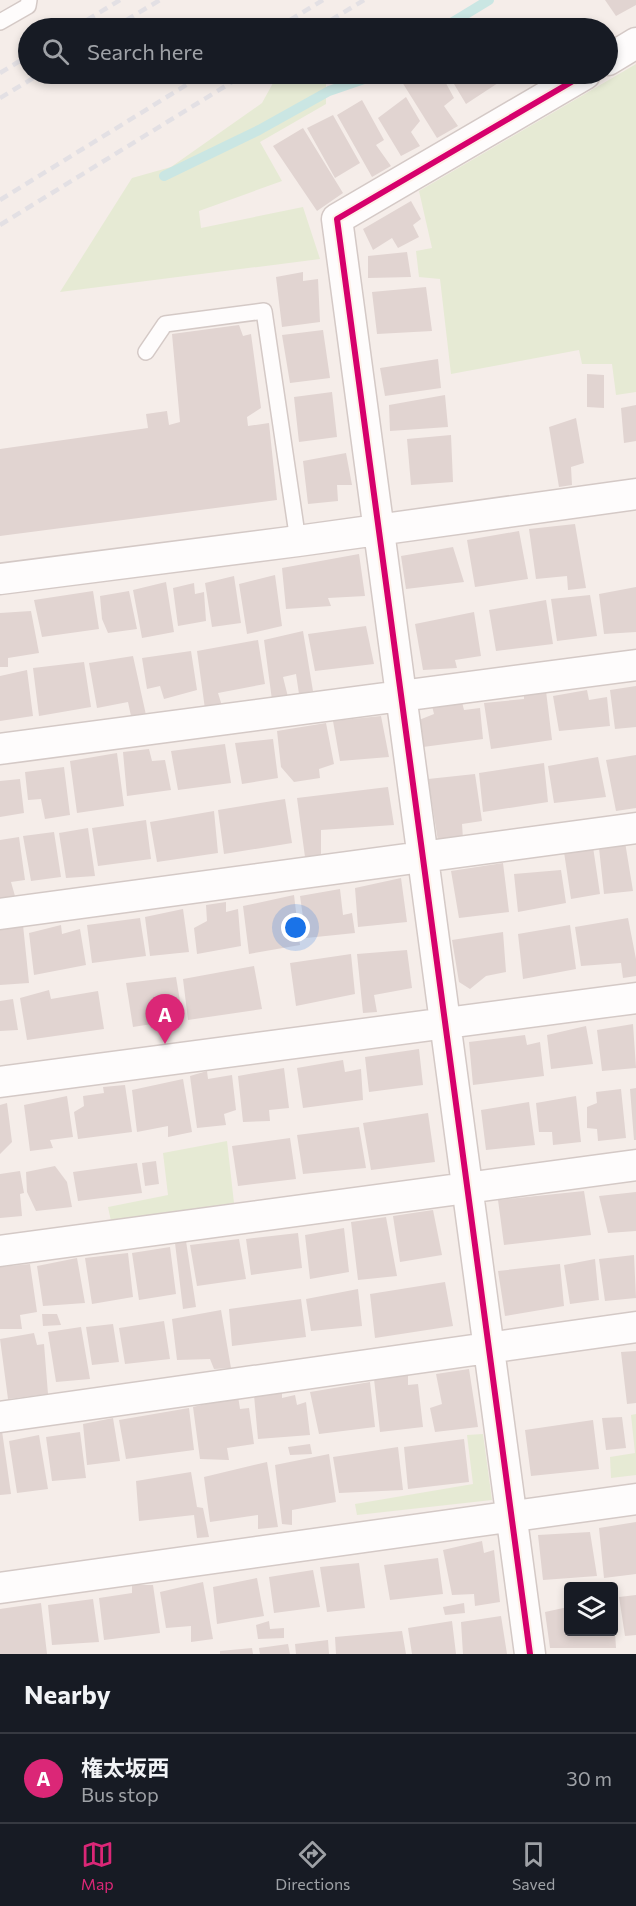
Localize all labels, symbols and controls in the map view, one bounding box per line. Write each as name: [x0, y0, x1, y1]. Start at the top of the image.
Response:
search box: [18, 18, 618, 84]
icon: search: [39, 35, 72, 68]
text: Search here: [87, 38, 203, 65]
your location: [281, 913, 310, 942]
pin: A: [146, 994, 184, 1044]
map controls: [564, 1582, 618, 1636]
button: layers: [564, 1582, 618, 1636]
text: Nearby: [24, 1678, 111, 1709]
text: 権太坂西: [81, 1754, 169, 1781]
text: A: [36, 1766, 51, 1790]
text: 30 m: [566, 1766, 612, 1790]
text: Bus stop: [81, 1782, 159, 1806]
tab: Map: [81, 1838, 114, 1893]
tab: Directions: [275, 1838, 350, 1893]
tab: Saved: [512, 1838, 555, 1893]

